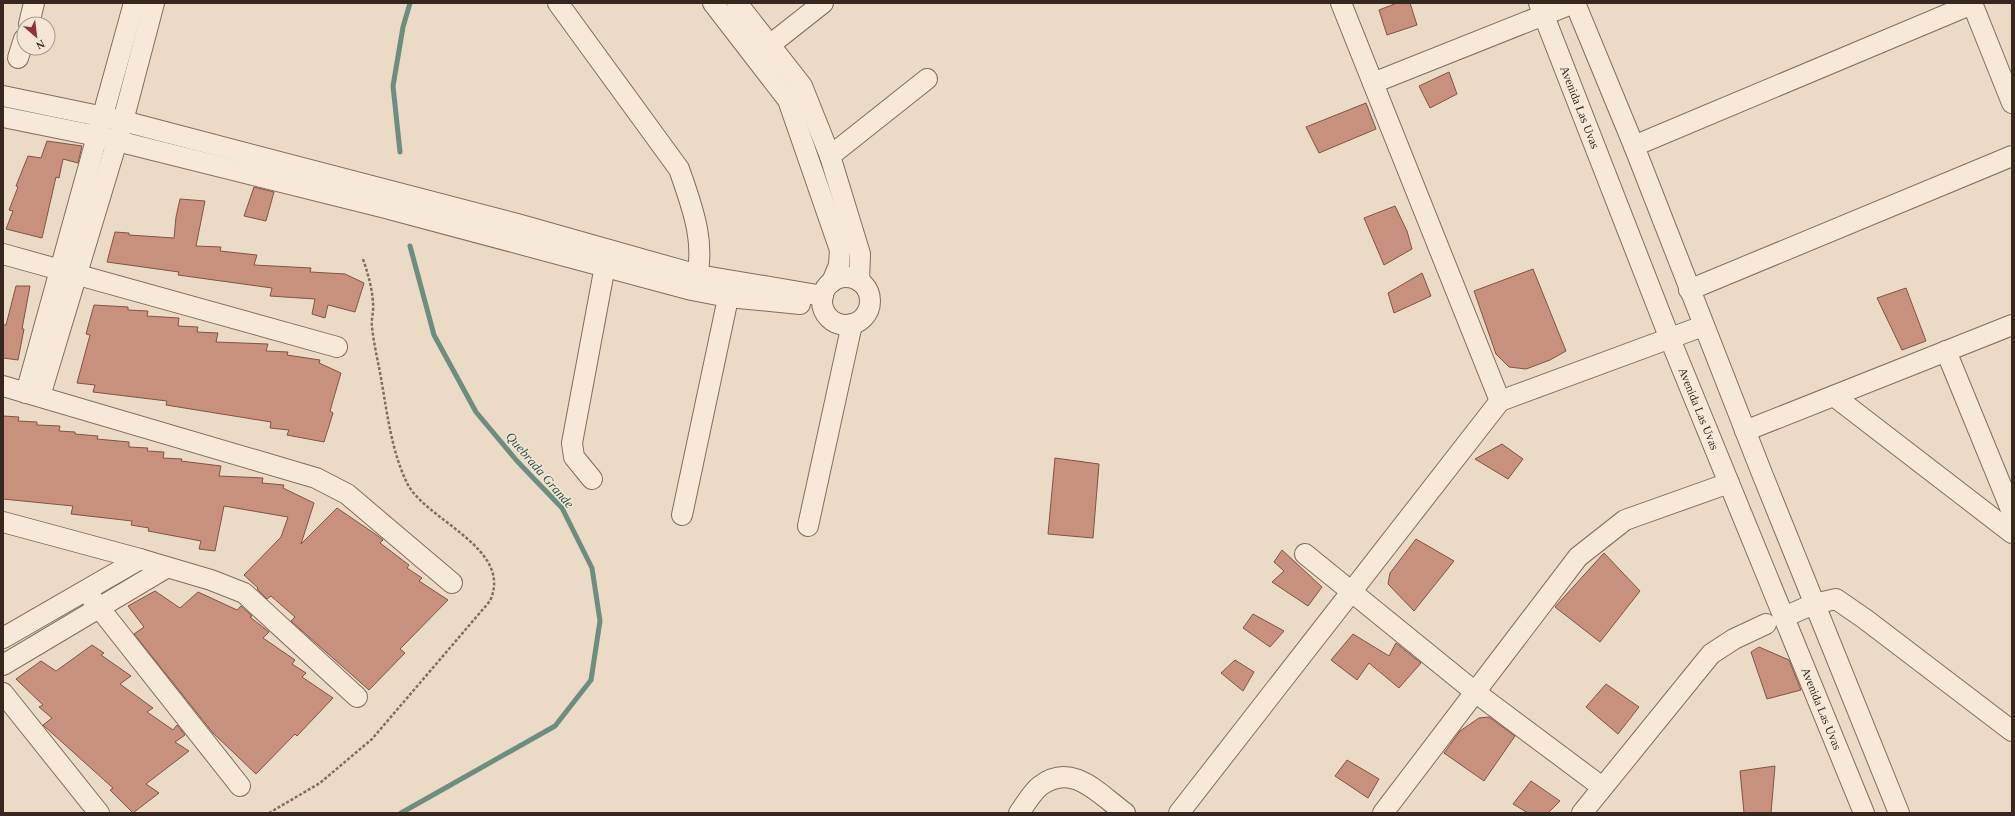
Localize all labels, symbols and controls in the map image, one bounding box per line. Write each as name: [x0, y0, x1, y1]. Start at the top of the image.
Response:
north arrow: [16, 16, 56, 56]
text: N: [34, 38, 47, 52]
street label: Avenida Las Uvas: [1557, 64, 1602, 151]
street label: Avenida Las Uvas: [1675, 365, 1722, 452]
water label: Quebrada Grande: [503, 429, 577, 511]
street label: Avenida Las Uvas: [1798, 665, 1845, 752]

